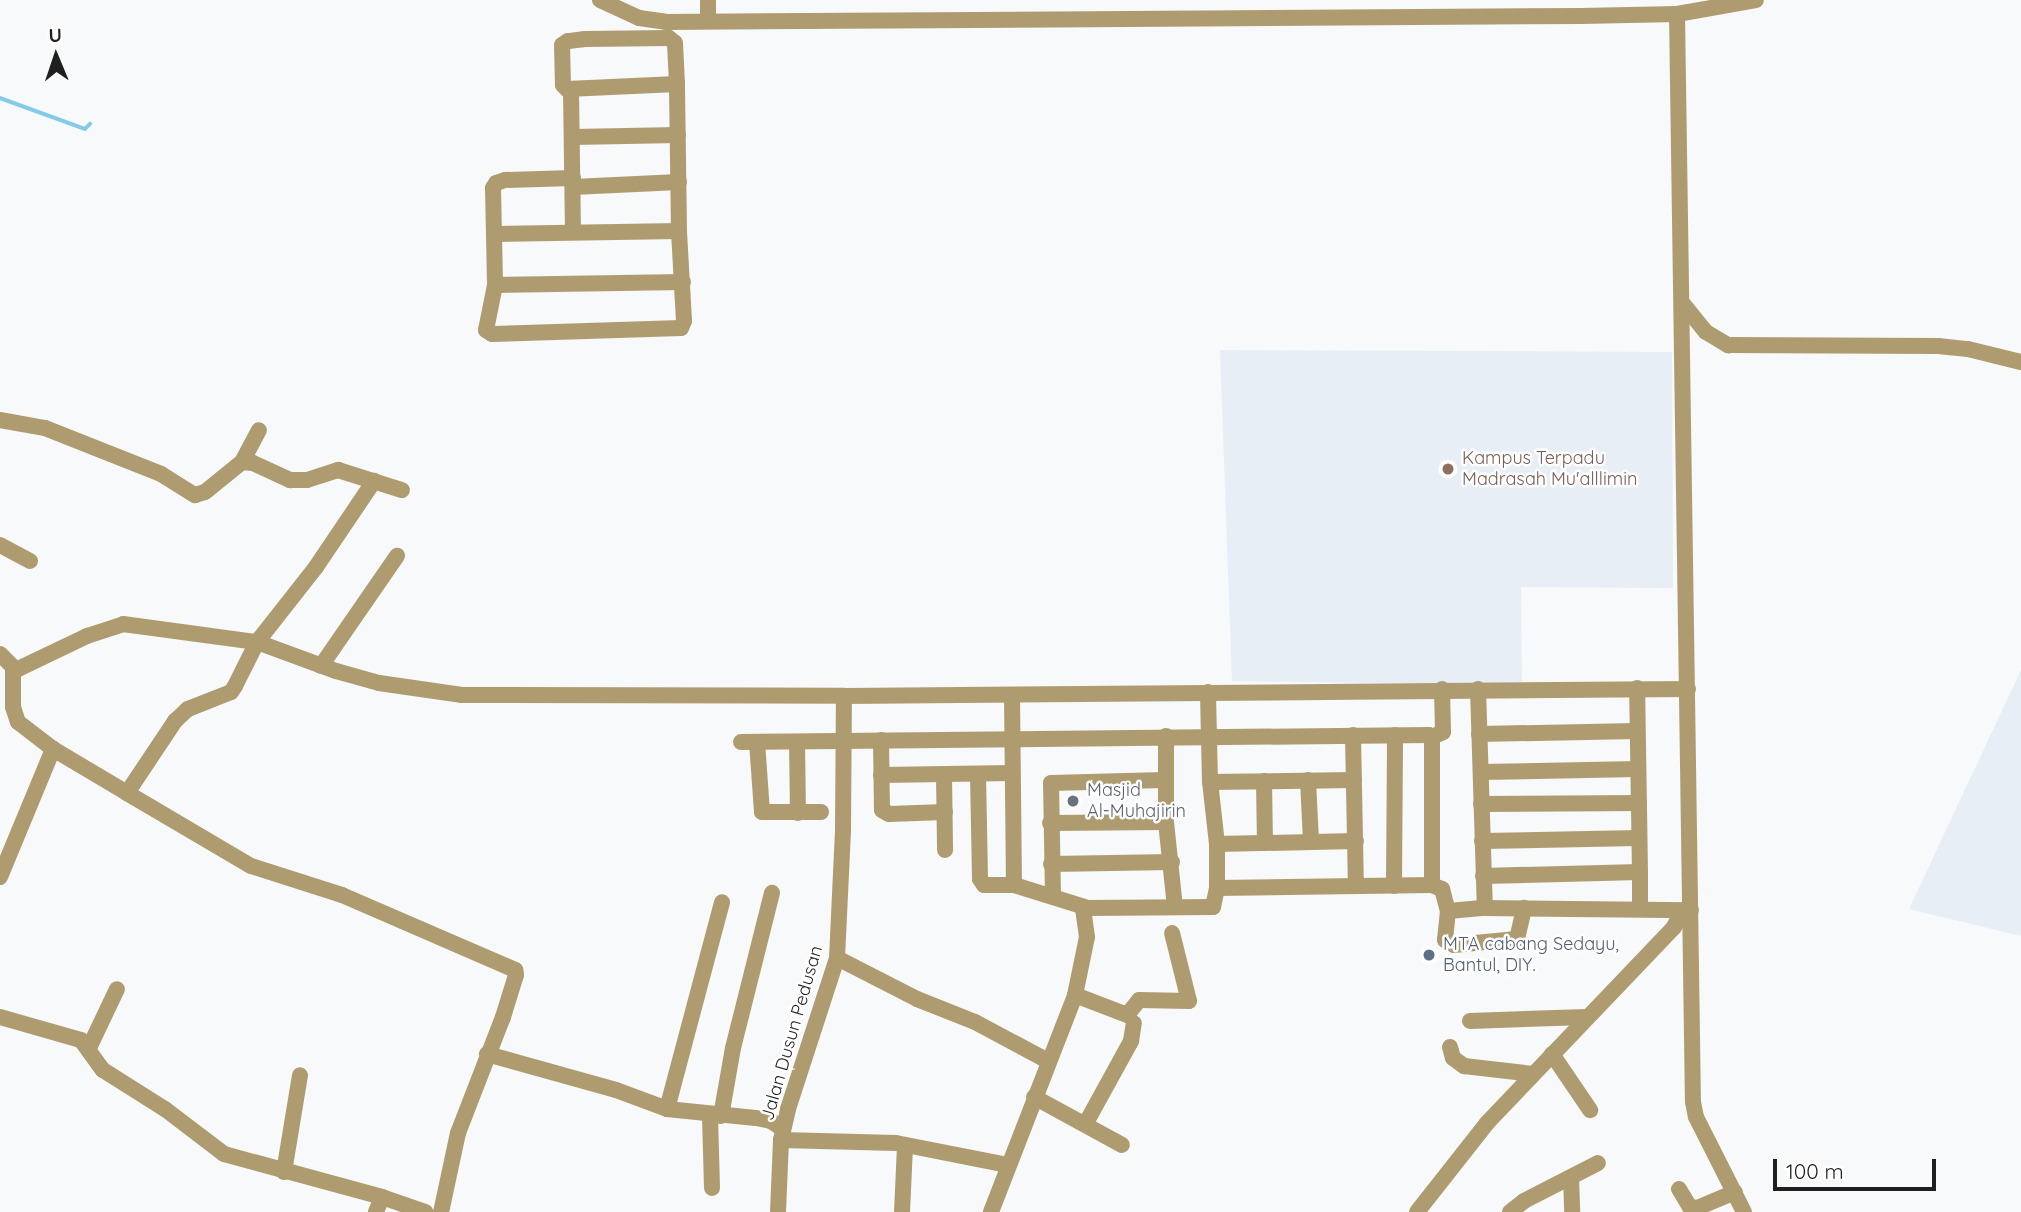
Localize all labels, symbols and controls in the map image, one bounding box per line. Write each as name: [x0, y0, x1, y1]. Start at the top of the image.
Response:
north arrow: [21, 21, 91, 91]
text: U: [48, 23, 62, 47]
place label: Kampus Terpadu Madrasah Mu'alllimin: [1462, 448, 1637, 490]
marker: Kampus Terpadu Madrasah Mu'alllimin: [1440, 461, 1456, 477]
place label: Masjid Al-Muhajirin: [1087, 780, 1186, 822]
marker: Masjid Al-Muhajirin: [1065, 793, 1081, 809]
place label: MTA cabang Sedayu, Bantul, DIY.: [1443, 934, 1619, 976]
street label: Jalan Dusun Pedusan: [757, 943, 827, 1123]
marker: MTA cabang Sedayu, Bantul, DIY.: [1421, 947, 1437, 963]
scale bar: [1776, 1146, 1939, 1190]
text: 100 m: [1786, 1158, 1844, 1184]

